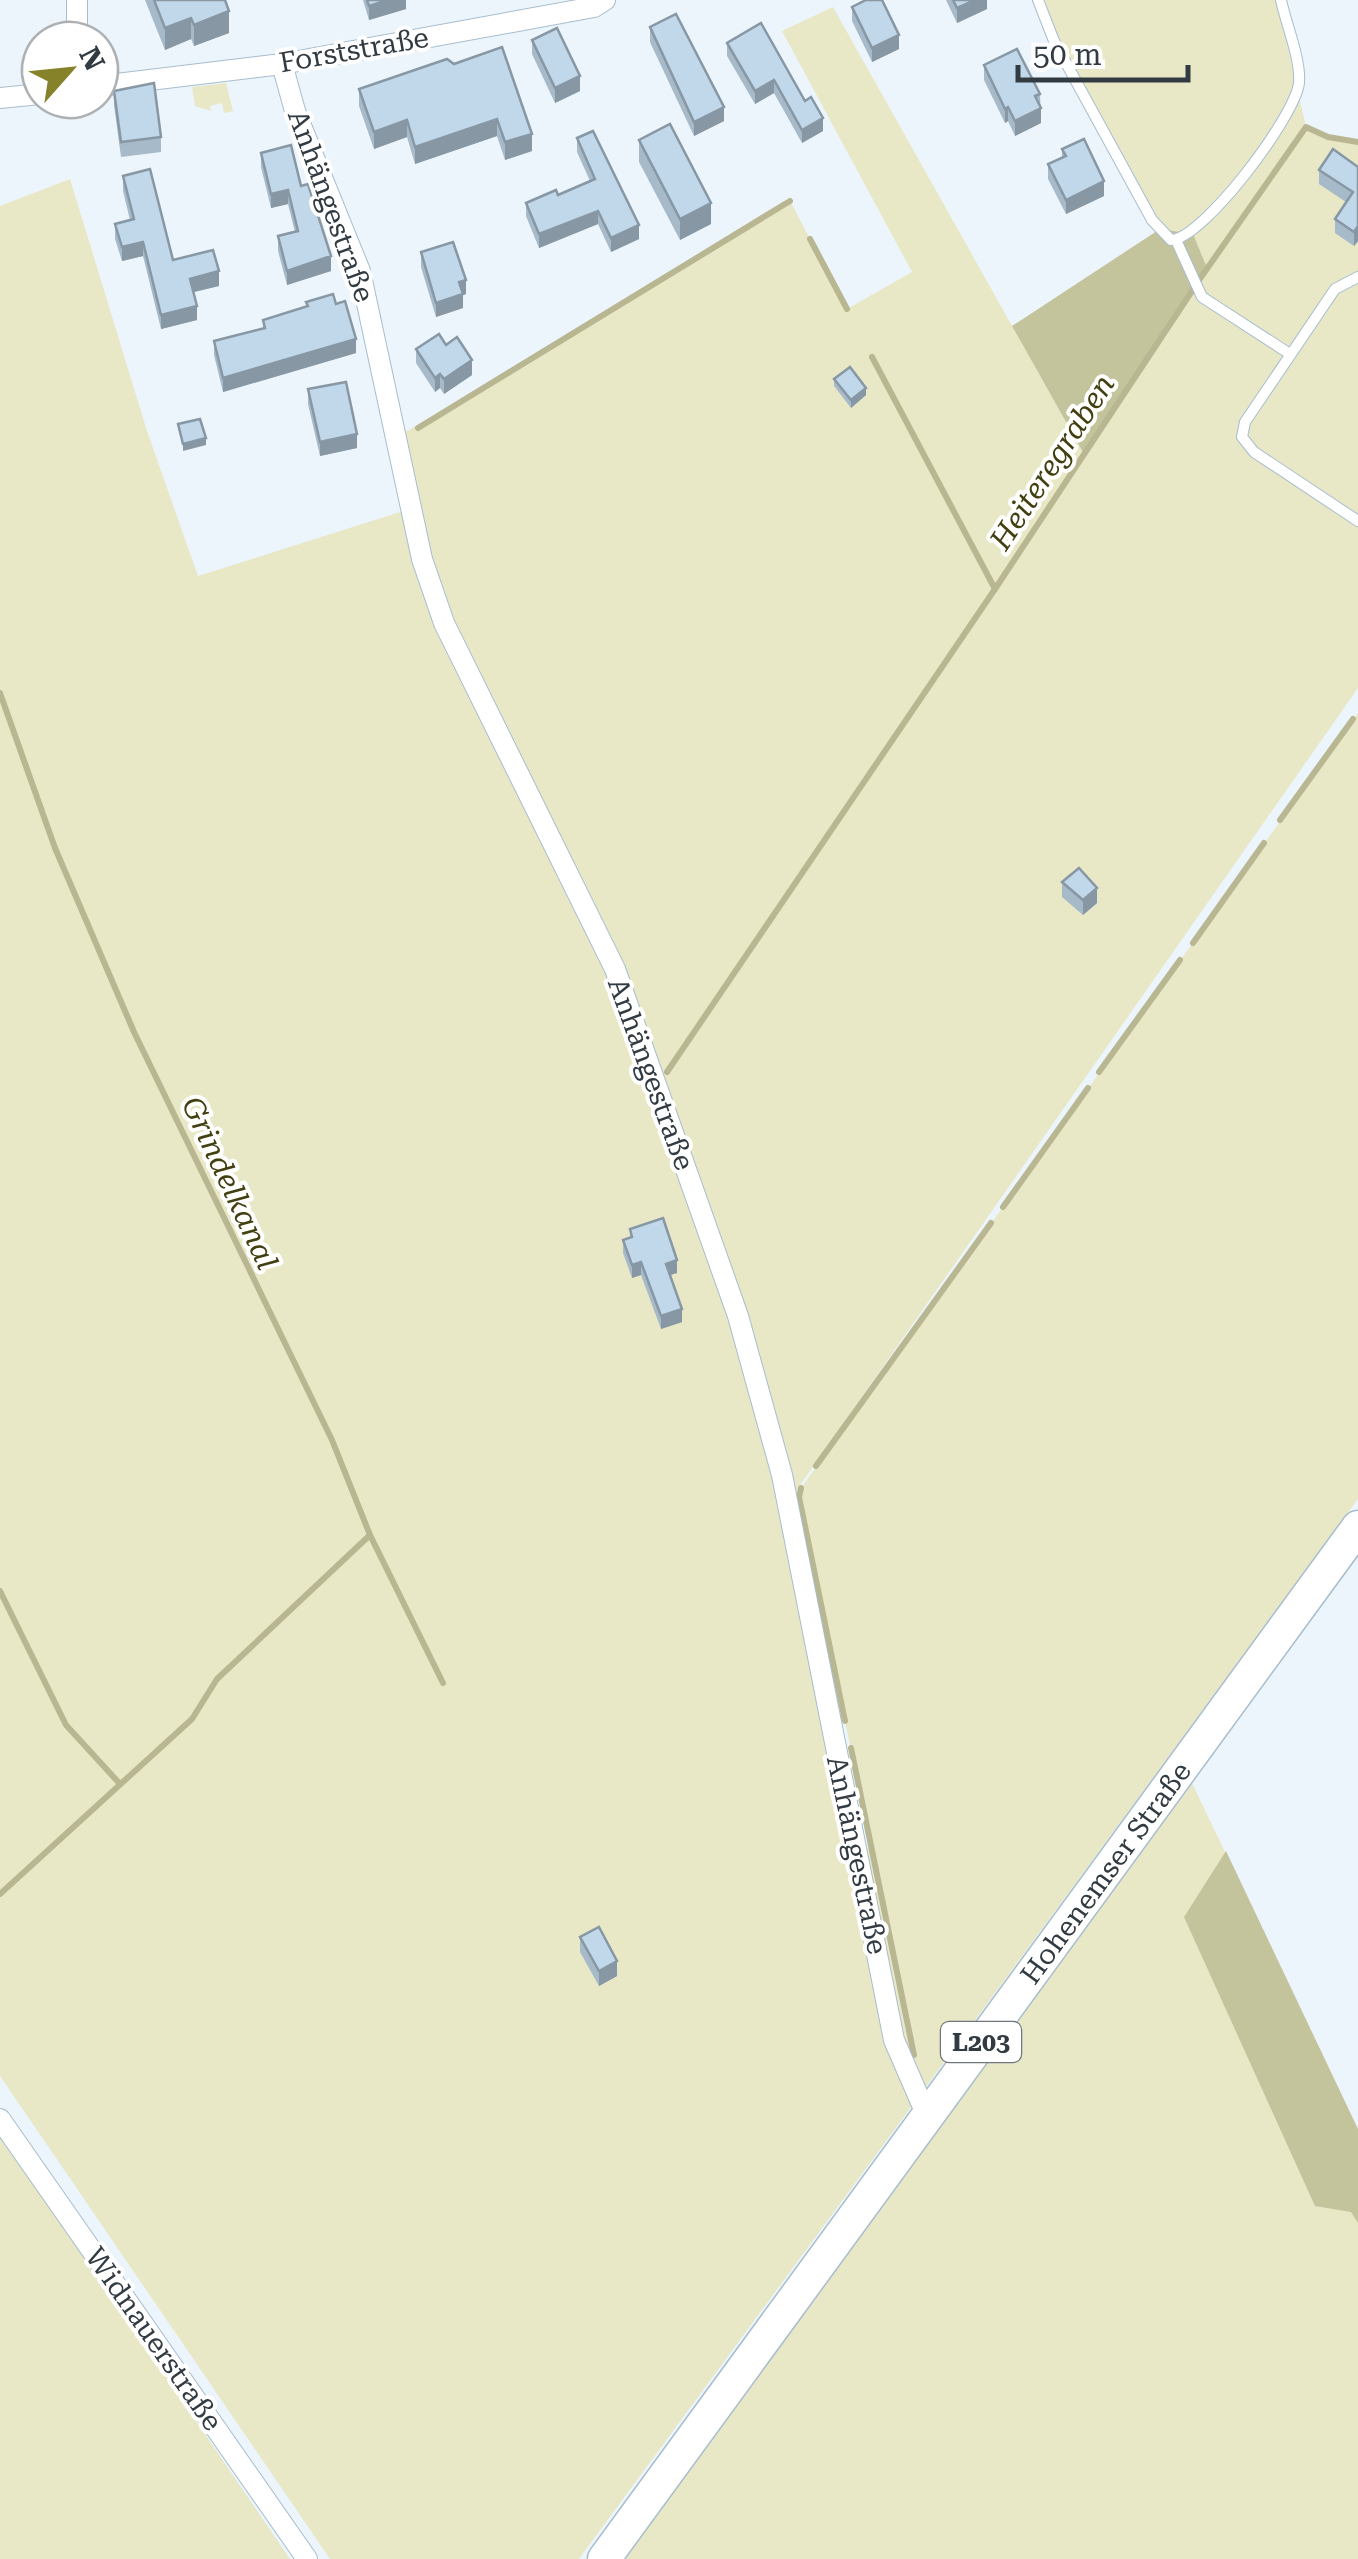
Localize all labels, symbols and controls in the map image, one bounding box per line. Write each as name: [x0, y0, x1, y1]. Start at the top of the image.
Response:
north arrow: [20, 20, 120, 120]
scale bar: [1018, 20, 1188, 82]
street label: Forststraße: [277, 21, 431, 79]
text: 50 m: [1033, 37, 1102, 72]
text: N: [72, 42, 111, 76]
street label: Anhängestraße: [281, 105, 381, 307]
water label: Heiteregraben: [982, 368, 1122, 557]
street label: Anhängestraße: [601, 973, 701, 1175]
water label: Grindelkanal: [175, 1091, 285, 1275]
street label: Anhängestraße: [820, 1753, 894, 1957]
street label: Hohenemser Straße: [1013, 1755, 1197, 1990]
road number: L203: [941, 2022, 1021, 2062]
street label: Widnauerstraße: [79, 2241, 229, 2437]

